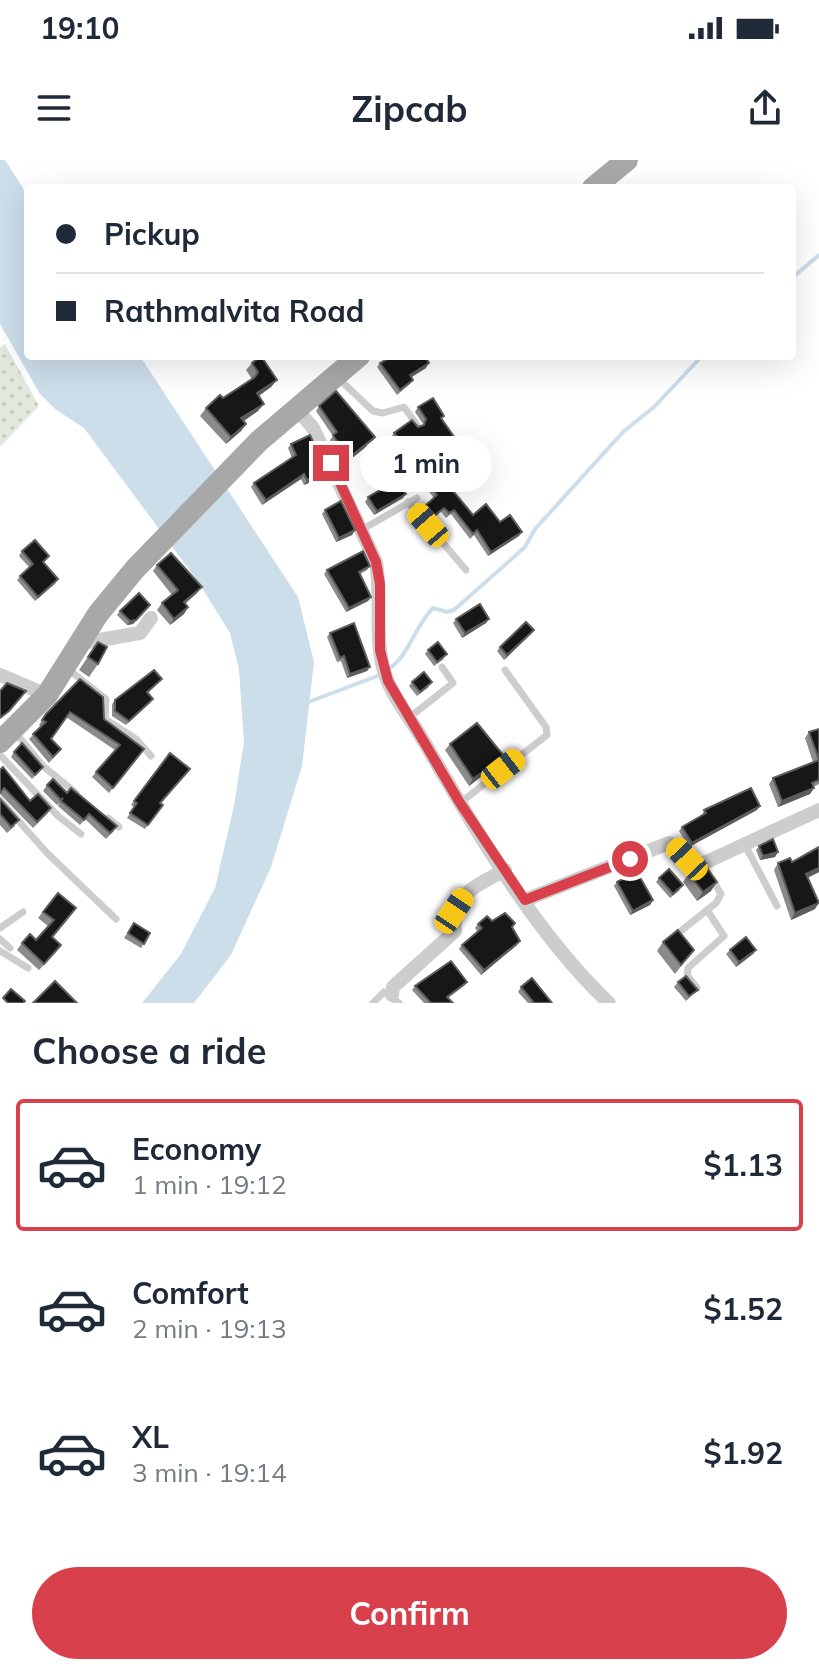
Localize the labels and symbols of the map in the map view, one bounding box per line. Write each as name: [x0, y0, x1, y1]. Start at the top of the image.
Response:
callout: 1 min: [359, 435, 491, 491]
route end: [313, 445, 349, 481]
car: [403, 499, 453, 551]
car: [477, 745, 529, 793]
car: [662, 833, 712, 885]
route start: [612, 841, 648, 877]
car: [431, 884, 477, 938]

